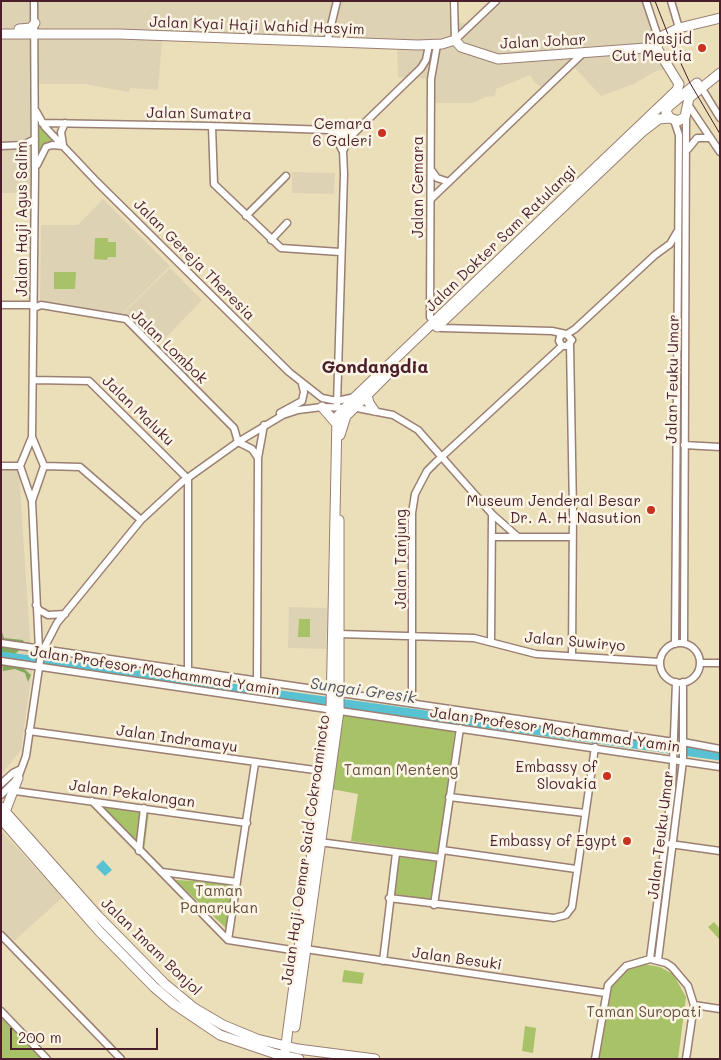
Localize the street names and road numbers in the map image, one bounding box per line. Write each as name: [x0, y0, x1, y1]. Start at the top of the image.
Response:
street label: Jalan Kyai Haji Wahid Hasyim: [149, 13, 365, 39]
street label: Jalan Johar: [499, 31, 587, 53]
street label: Jalan Sumatra: [146, 104, 252, 124]
street label: Jalan Cemara: [409, 136, 427, 238]
street label: Jalan Haji Agus Salim: [13, 141, 31, 297]
street label: Jalan Dokter Sam Ratulangi: [422, 162, 580, 316]
street label: Jalan Gereja Theresia: [130, 196, 258, 324]
street label: Jalan Lombok: [127, 306, 211, 388]
street label: Jalan Teuku Umar: [663, 314, 683, 444]
street label: Jalan Maluku: [98, 372, 178, 450]
street label: Jalan Tanjung: [392, 509, 410, 609]
street label: Jalan Suwiryo: [524, 629, 626, 655]
street label: Jalan Profesor Mochammad Yamin: [29, 642, 281, 700]
street label: Jalan Profesor Mochammad Yamin: [429, 704, 681, 756]
street label: Jalan Haji Oemar Said Cokroaminoto: [278, 714, 334, 986]
street label: Jalan Indramayu: [115, 722, 239, 756]
street label: Jalan Teuku Umar: [644, 770, 678, 900]
street label: Jalan Pekalongan: [68, 776, 196, 812]
street label: Jalan Imam Bonjol: [97, 894, 205, 1000]
street label: Jalan Besuki: [411, 944, 503, 974]

